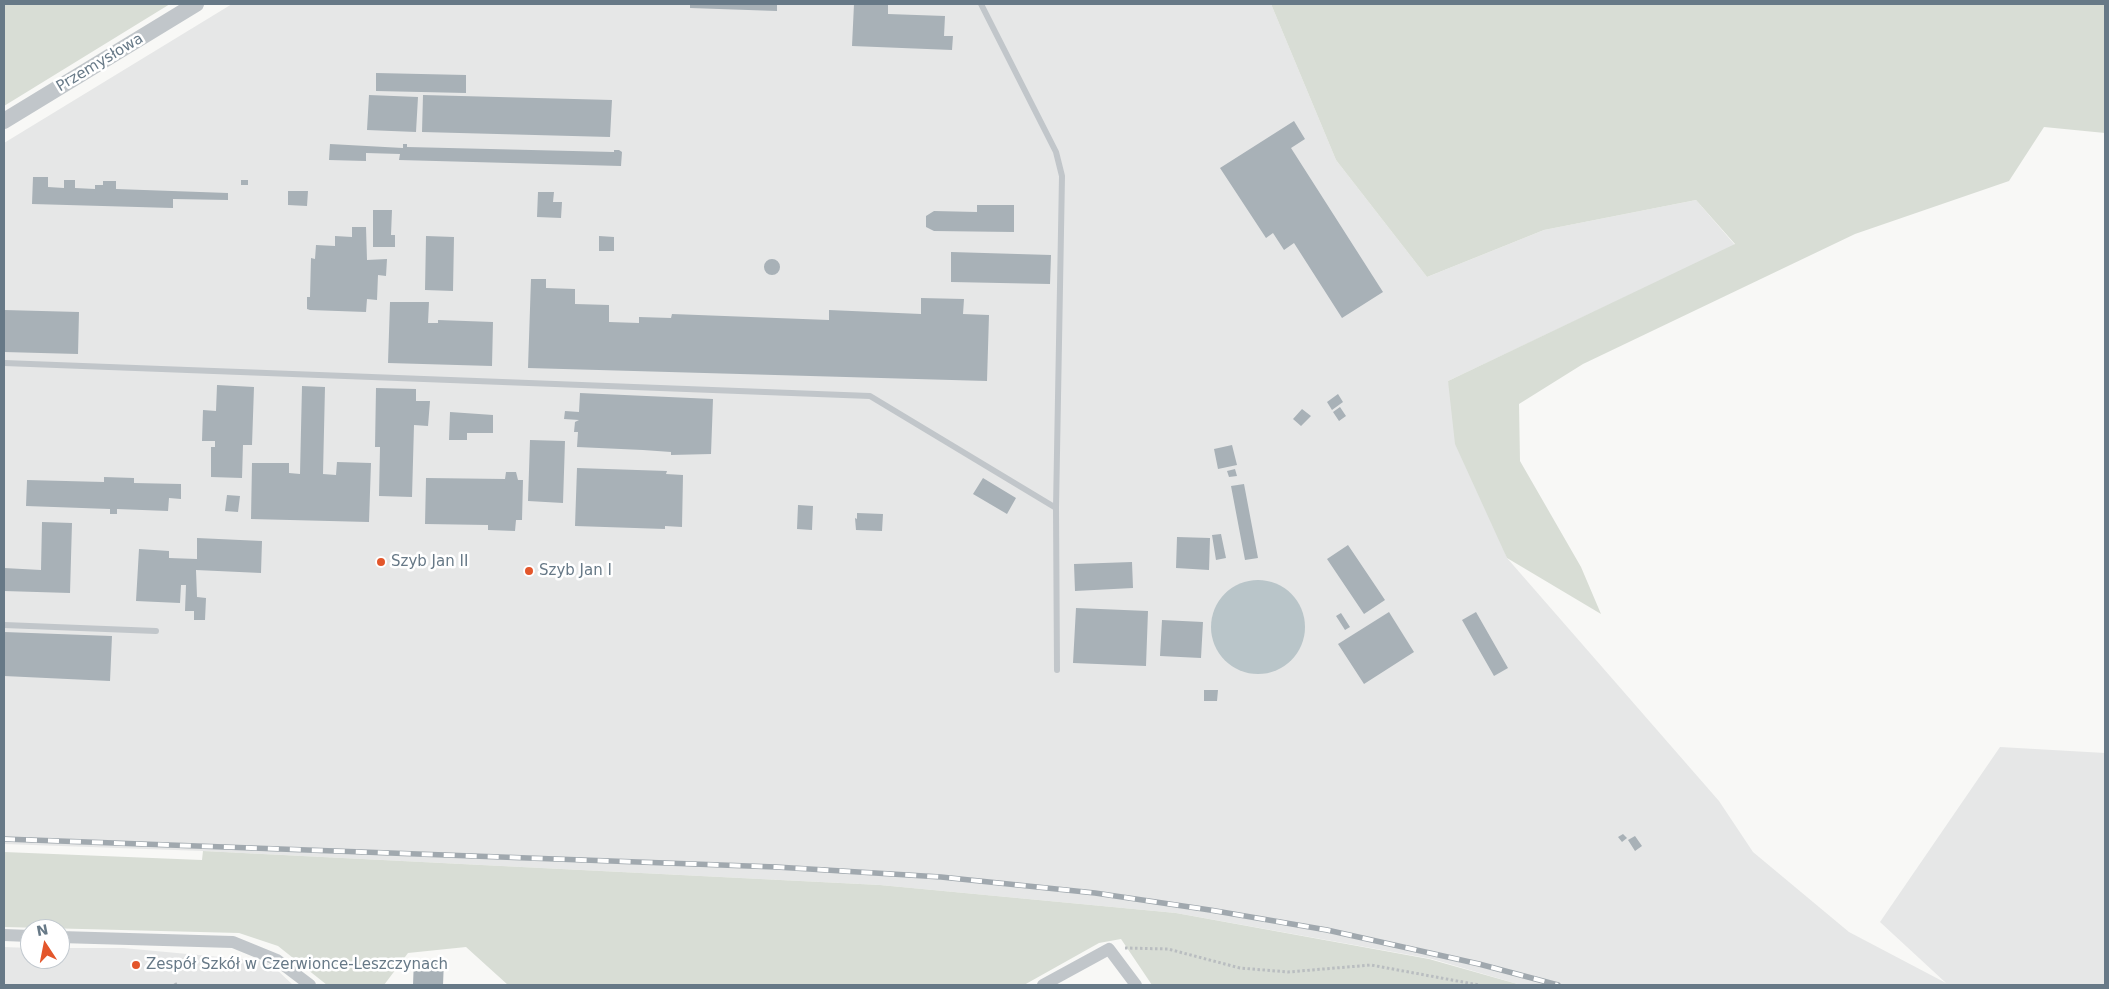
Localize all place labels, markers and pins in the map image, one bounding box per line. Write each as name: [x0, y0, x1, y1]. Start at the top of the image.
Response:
place label: Szyb Jan II: [391, 553, 468, 571]
marker: Szyb Jan II: [375, 556, 387, 568]
place label: Szyb Jan I: [539, 562, 612, 580]
marker: Szyb Jan I: [523, 565, 535, 577]
place label: Zespół Szkół w Czerwionce-Leszczynach: [146, 956, 448, 974]
marker: Zespół Szkół w Czerwionce-Leszczynach: [130, 959, 142, 971]

